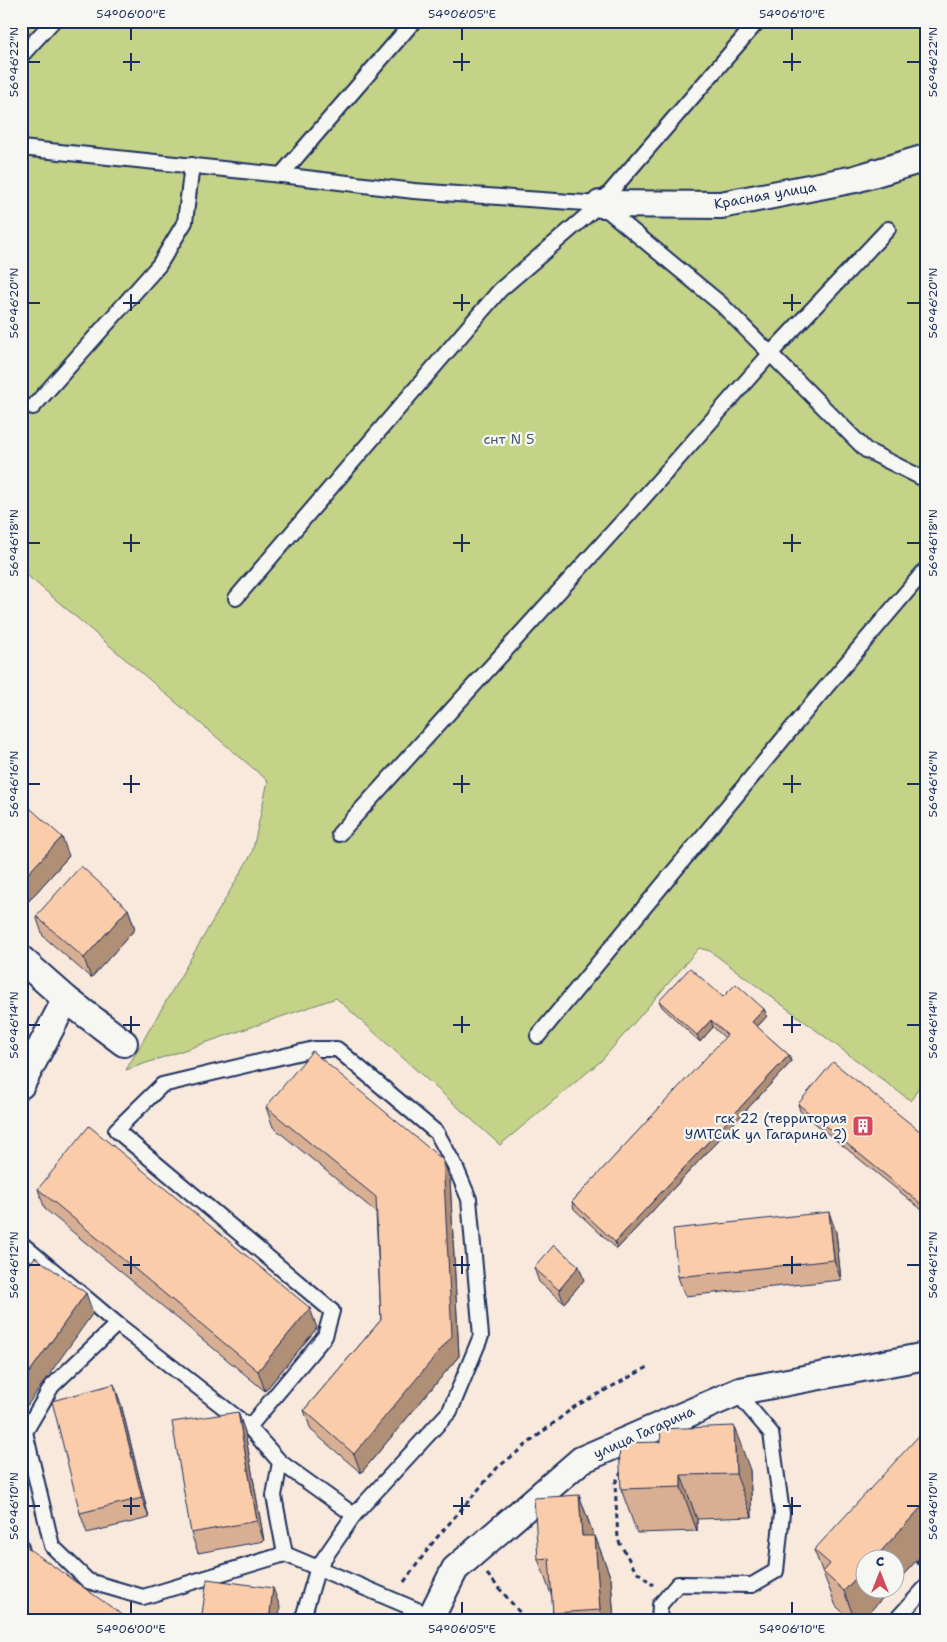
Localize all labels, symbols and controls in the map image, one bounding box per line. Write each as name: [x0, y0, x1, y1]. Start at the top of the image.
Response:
text: 54°06'00"E: [96, 6, 166, 22]
text: 54°06'05"E: [428, 6, 496, 22]
text: 54°06'10"E: [759, 6, 825, 22]
text: 56°46'22"N: [6, 27, 22, 97]
text: 56°46'22"N: [925, 27, 941, 97]
street label: Красная улица: [712, 177, 818, 213]
text: 56°46'20"N: [6, 268, 22, 338]
text: 56°46'20"N: [925, 268, 941, 338]
park label: снт N 5: [484, 430, 534, 448]
text: 56°46'18"N: [6, 509, 22, 577]
text: 56°46'18"N: [925, 509, 941, 577]
text: 56°46'16"N: [6, 751, 22, 817]
text: 56°46'16"N: [925, 751, 941, 817]
text: 56°46'14"N: [6, 991, 22, 1059]
text: 56°46'14"N: [925, 991, 941, 1059]
place label: гск 22 (территория УМТСиК ул Гагарина 2): [685, 1109, 847, 1143]
building icon: гск 22 (территория УМТСиК ул Гагарина 2): [851, 1114, 875, 1138]
text: 56°46'12"N: [6, 1231, 22, 1299]
text: 56°46'12"N: [925, 1231, 941, 1299]
street label: улица Гагарина: [591, 1402, 698, 1462]
text: 56°46'10"N: [6, 1472, 22, 1540]
text: 56°46'10"N: [925, 1472, 941, 1540]
north arrow: [854, 1550, 904, 1600]
text: С: [876, 1552, 884, 1570]
text: 54°06'00"E: [96, 1621, 166, 1637]
text: 54°06'05"E: [428, 1621, 496, 1637]
text: 54°06'10"E: [759, 1621, 825, 1637]

